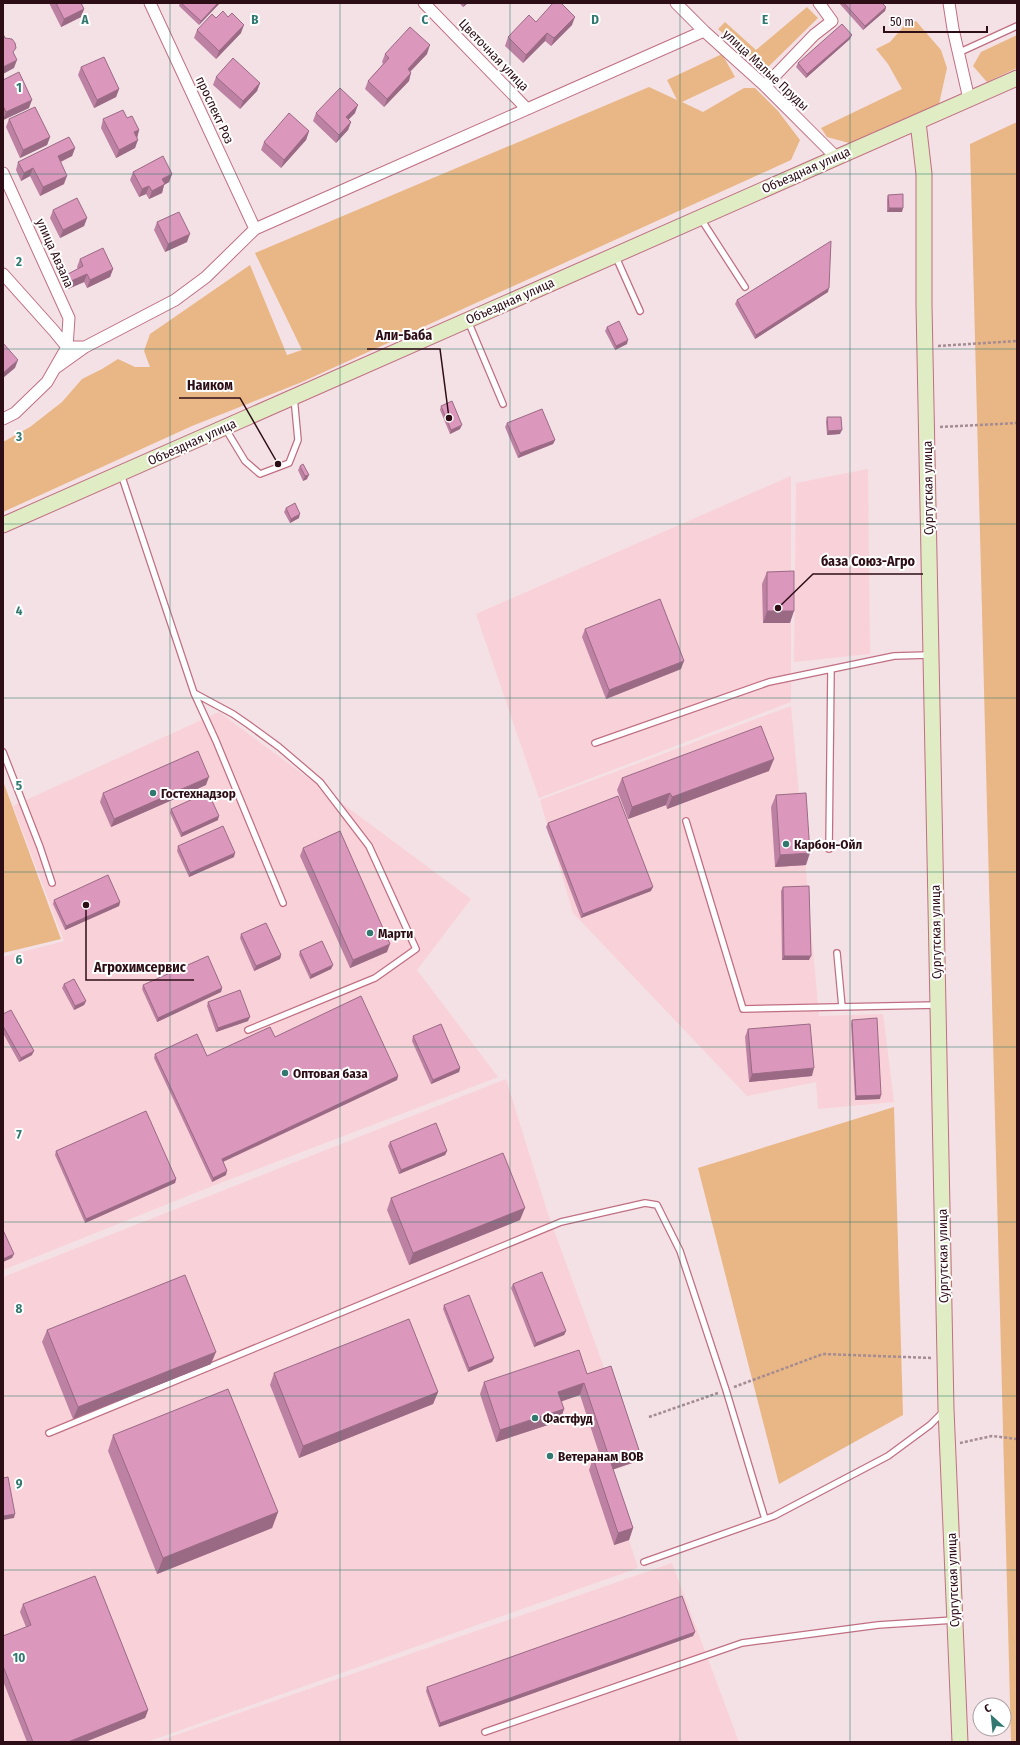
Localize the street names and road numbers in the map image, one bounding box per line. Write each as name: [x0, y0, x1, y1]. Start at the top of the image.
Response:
street label: Цветочная улица: [456, 16, 532, 94]
street label: улица Малые Пруды: [720, 26, 812, 114]
street label: проспект Роз: [193, 74, 237, 146]
street label: Объездная улица: [759, 144, 853, 196]
street label: улица Авзала: [33, 216, 77, 290]
street label: Объездная улица: [463, 275, 557, 327]
street label: Объездная улица: [145, 416, 239, 468]
street label: Сургутская улица: [920, 441, 936, 535]
street label: Сургутская улица: [928, 885, 944, 979]
street label: Сургутская улица: [935, 1209, 951, 1303]
street label: Сургутская улица: [944, 1533, 962, 1627]

